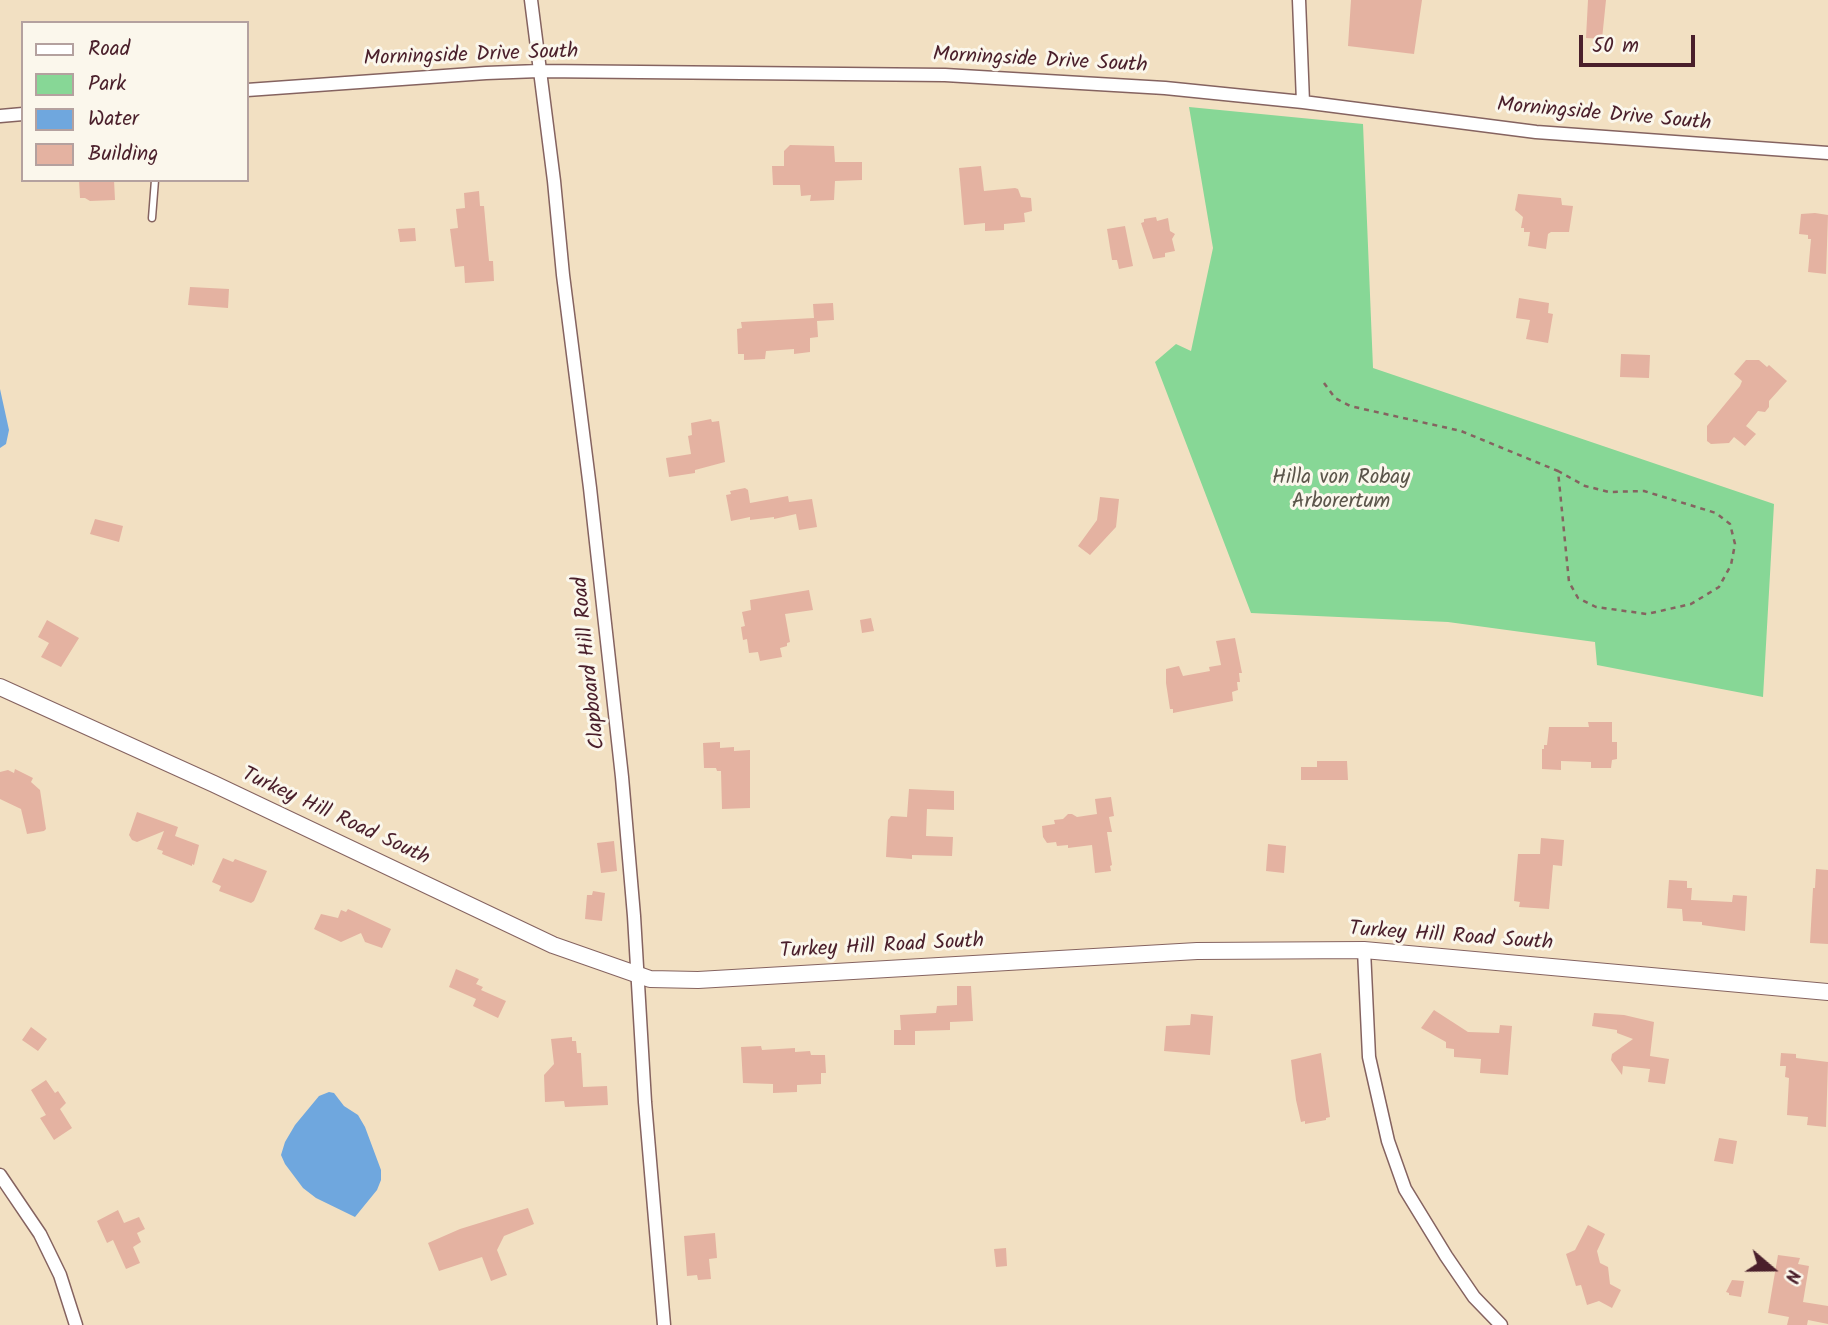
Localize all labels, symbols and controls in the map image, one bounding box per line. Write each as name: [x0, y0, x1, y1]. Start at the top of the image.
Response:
legend: [21, 21, 248, 182]
scale bar: [1583, 21, 1699, 65]
text: 50 m: [1592, 30, 1639, 63]
text: Road: [88, 33, 130, 66]
street label: Morningside Drive South: [363, 41, 579, 73]
street label: Morningside Drive South: [932, 44, 1148, 80]
text: Park: [88, 68, 126, 101]
street label: Morningside Drive South: [1496, 94, 1712, 138]
text: Water: [88, 103, 139, 136]
text: Building: [88, 138, 158, 171]
park label: Hilla von Robay Arborertum: [1272, 466, 1410, 516]
street label: Clapboard Hill Road: [569, 575, 613, 751]
street label: Turkey Hill Road South: [237, 763, 433, 873]
street label: Turkey Hill Road South: [1348, 918, 1554, 958]
street label: Turkey Hill Road South: [779, 930, 985, 966]
north arrow: [1737, 1234, 1807, 1304]
text: N: [1776, 1265, 1808, 1287]

